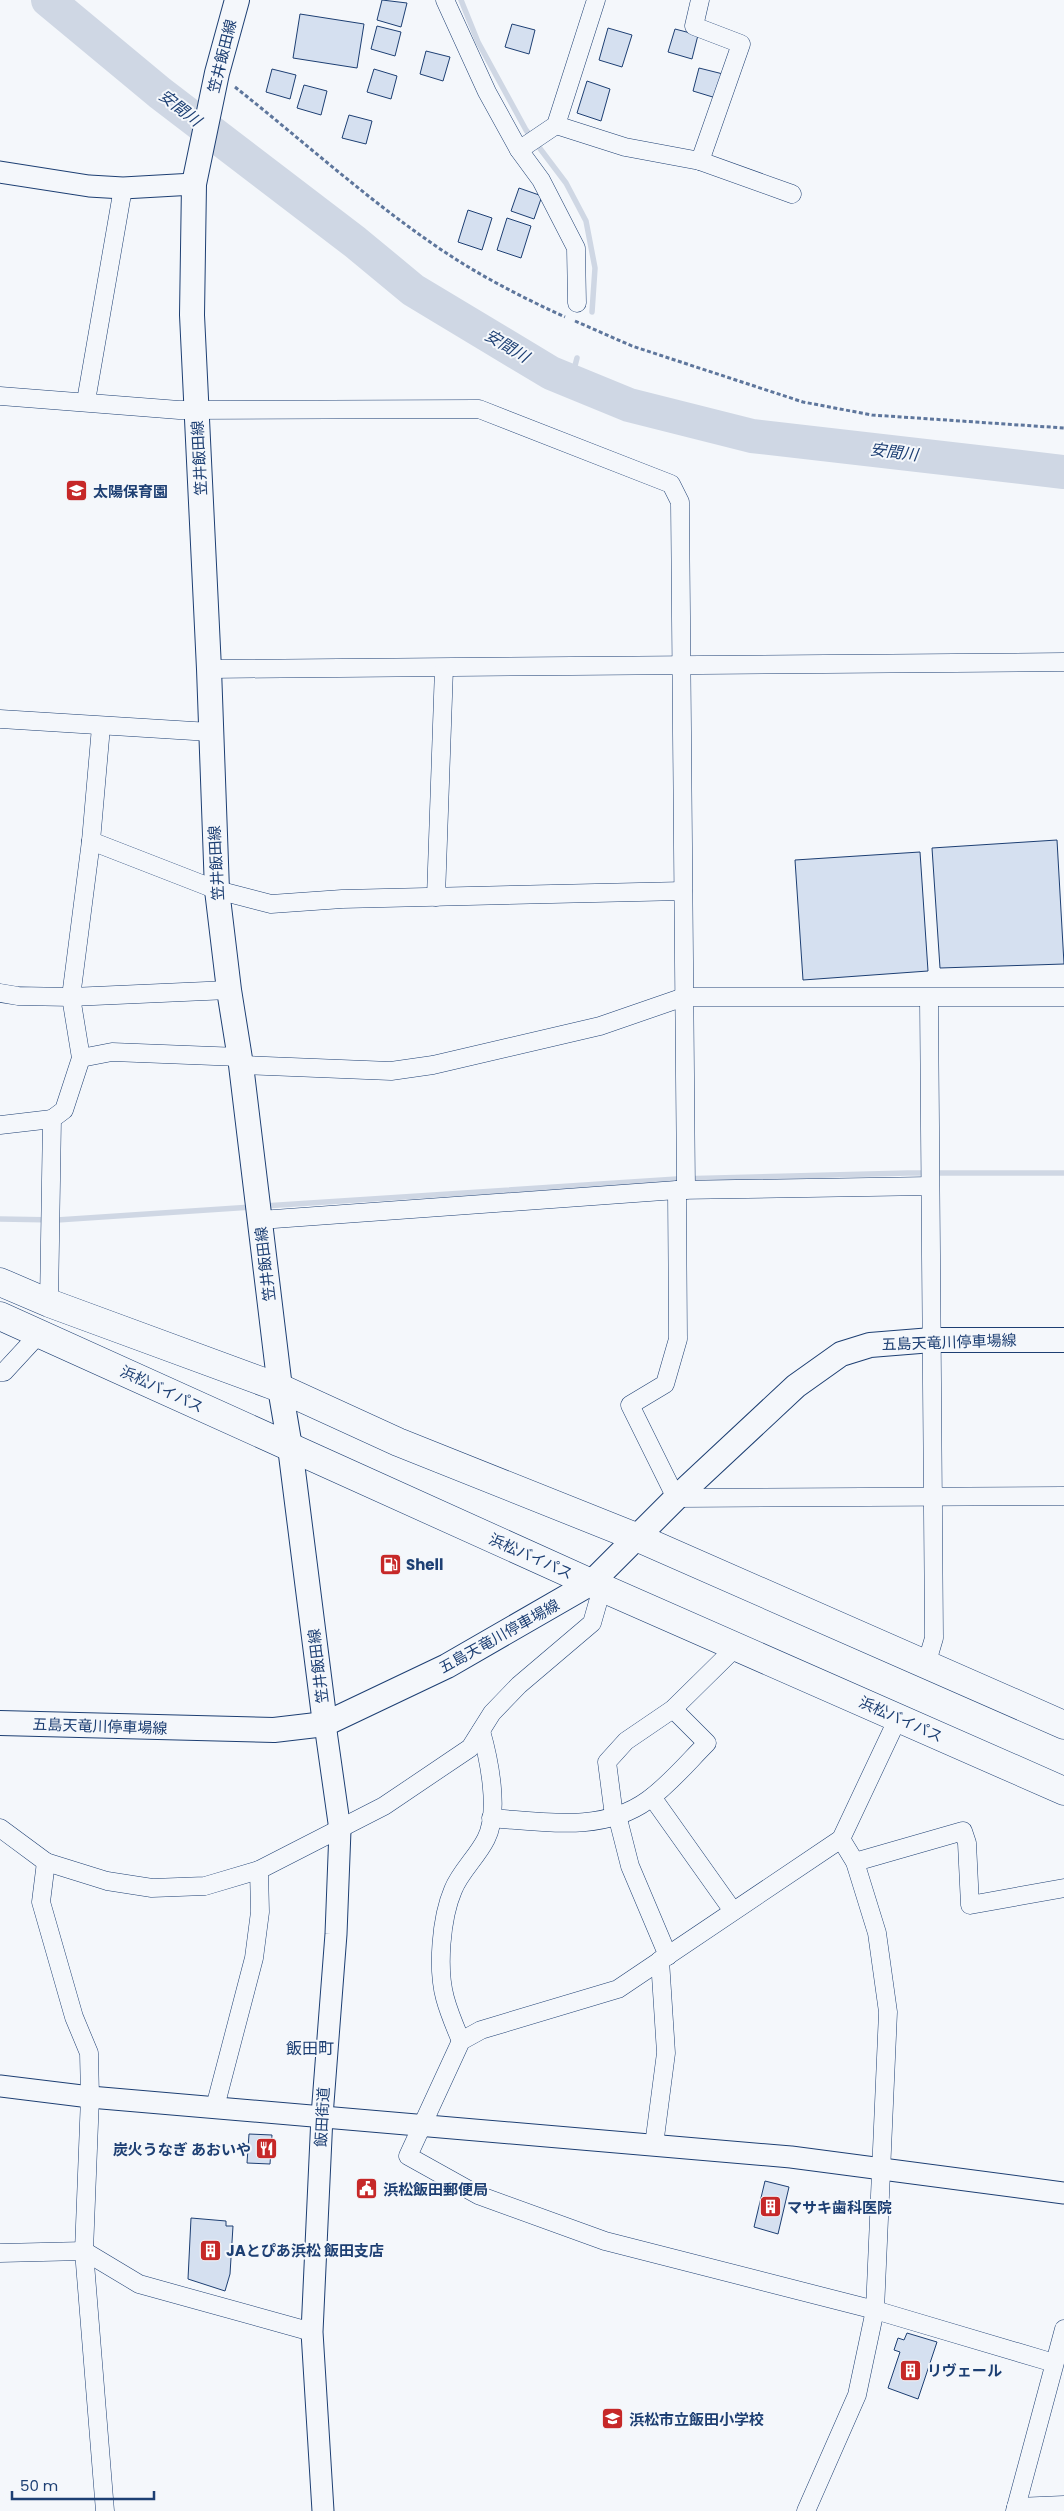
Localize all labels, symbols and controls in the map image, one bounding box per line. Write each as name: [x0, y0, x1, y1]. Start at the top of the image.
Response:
street label: 笠井飯田線: [203, 17, 241, 95]
water label: 安間川: [154, 84, 208, 133]
water label: 安間川: [480, 324, 535, 369]
street label: 笠井飯田線: [187, 420, 211, 496]
water label: 安間川: [869, 438, 921, 467]
school or university icon: 太陽保育園: [65, 479, 89, 503]
place label: 太陽保育園: [93, 481, 168, 502]
street label: 笠井飯田線: [204, 825, 228, 901]
street label: 笠井飯田線: [250, 1225, 280, 1303]
street label: 五島天竜川停車場線: [881, 1329, 1017, 1355]
street label: 浜松バイパス: [117, 1361, 207, 1417]
street label: 浜松バイパス: [486, 1528, 576, 1584]
fuel station icon: Shell: [378, 1552, 402, 1576]
place label: Shell: [406, 1554, 443, 1575]
street label: 五島天竜川停車場線: [435, 1594, 563, 1678]
street label: 笠井飯田線: [303, 1627, 333, 1705]
street label: 浜松バイパス: [856, 1691, 946, 1747]
street label: 五島天竜川停車場線: [32, 1713, 168, 1739]
district label: 飯田町: [286, 2037, 334, 2060]
street label: 飯田街道: [310, 2086, 334, 2148]
restaurant icon: 炭火うなぎ あおいや: [255, 2137, 279, 2161]
place label: 炭火うなぎ あおいや: [113, 2139, 251, 2160]
public building icon: 浜松飯田郵便局: [355, 2177, 379, 2201]
place label: 浜松飯田郵便局: [383, 2179, 488, 2200]
building icon: マサキ歯科医院: [759, 2195, 783, 2219]
place label: マサキ歯科医院: [787, 2197, 892, 2218]
building icon: JAとぴあ浜松 飯田支店: [198, 2238, 222, 2262]
place label: JAとぴあ浜松 飯田支店: [226, 2240, 384, 2261]
building icon: リヴェール: [899, 2358, 923, 2382]
place label: リヴェール: [927, 2360, 1002, 2381]
school or university icon: 浜松市立飯田小学校: [601, 2407, 625, 2431]
place label: 浜松市立飯田小学校: [629, 2409, 764, 2430]
scale bar: [12, 2468, 155, 2500]
text: 50 m: [20, 2475, 58, 2496]

